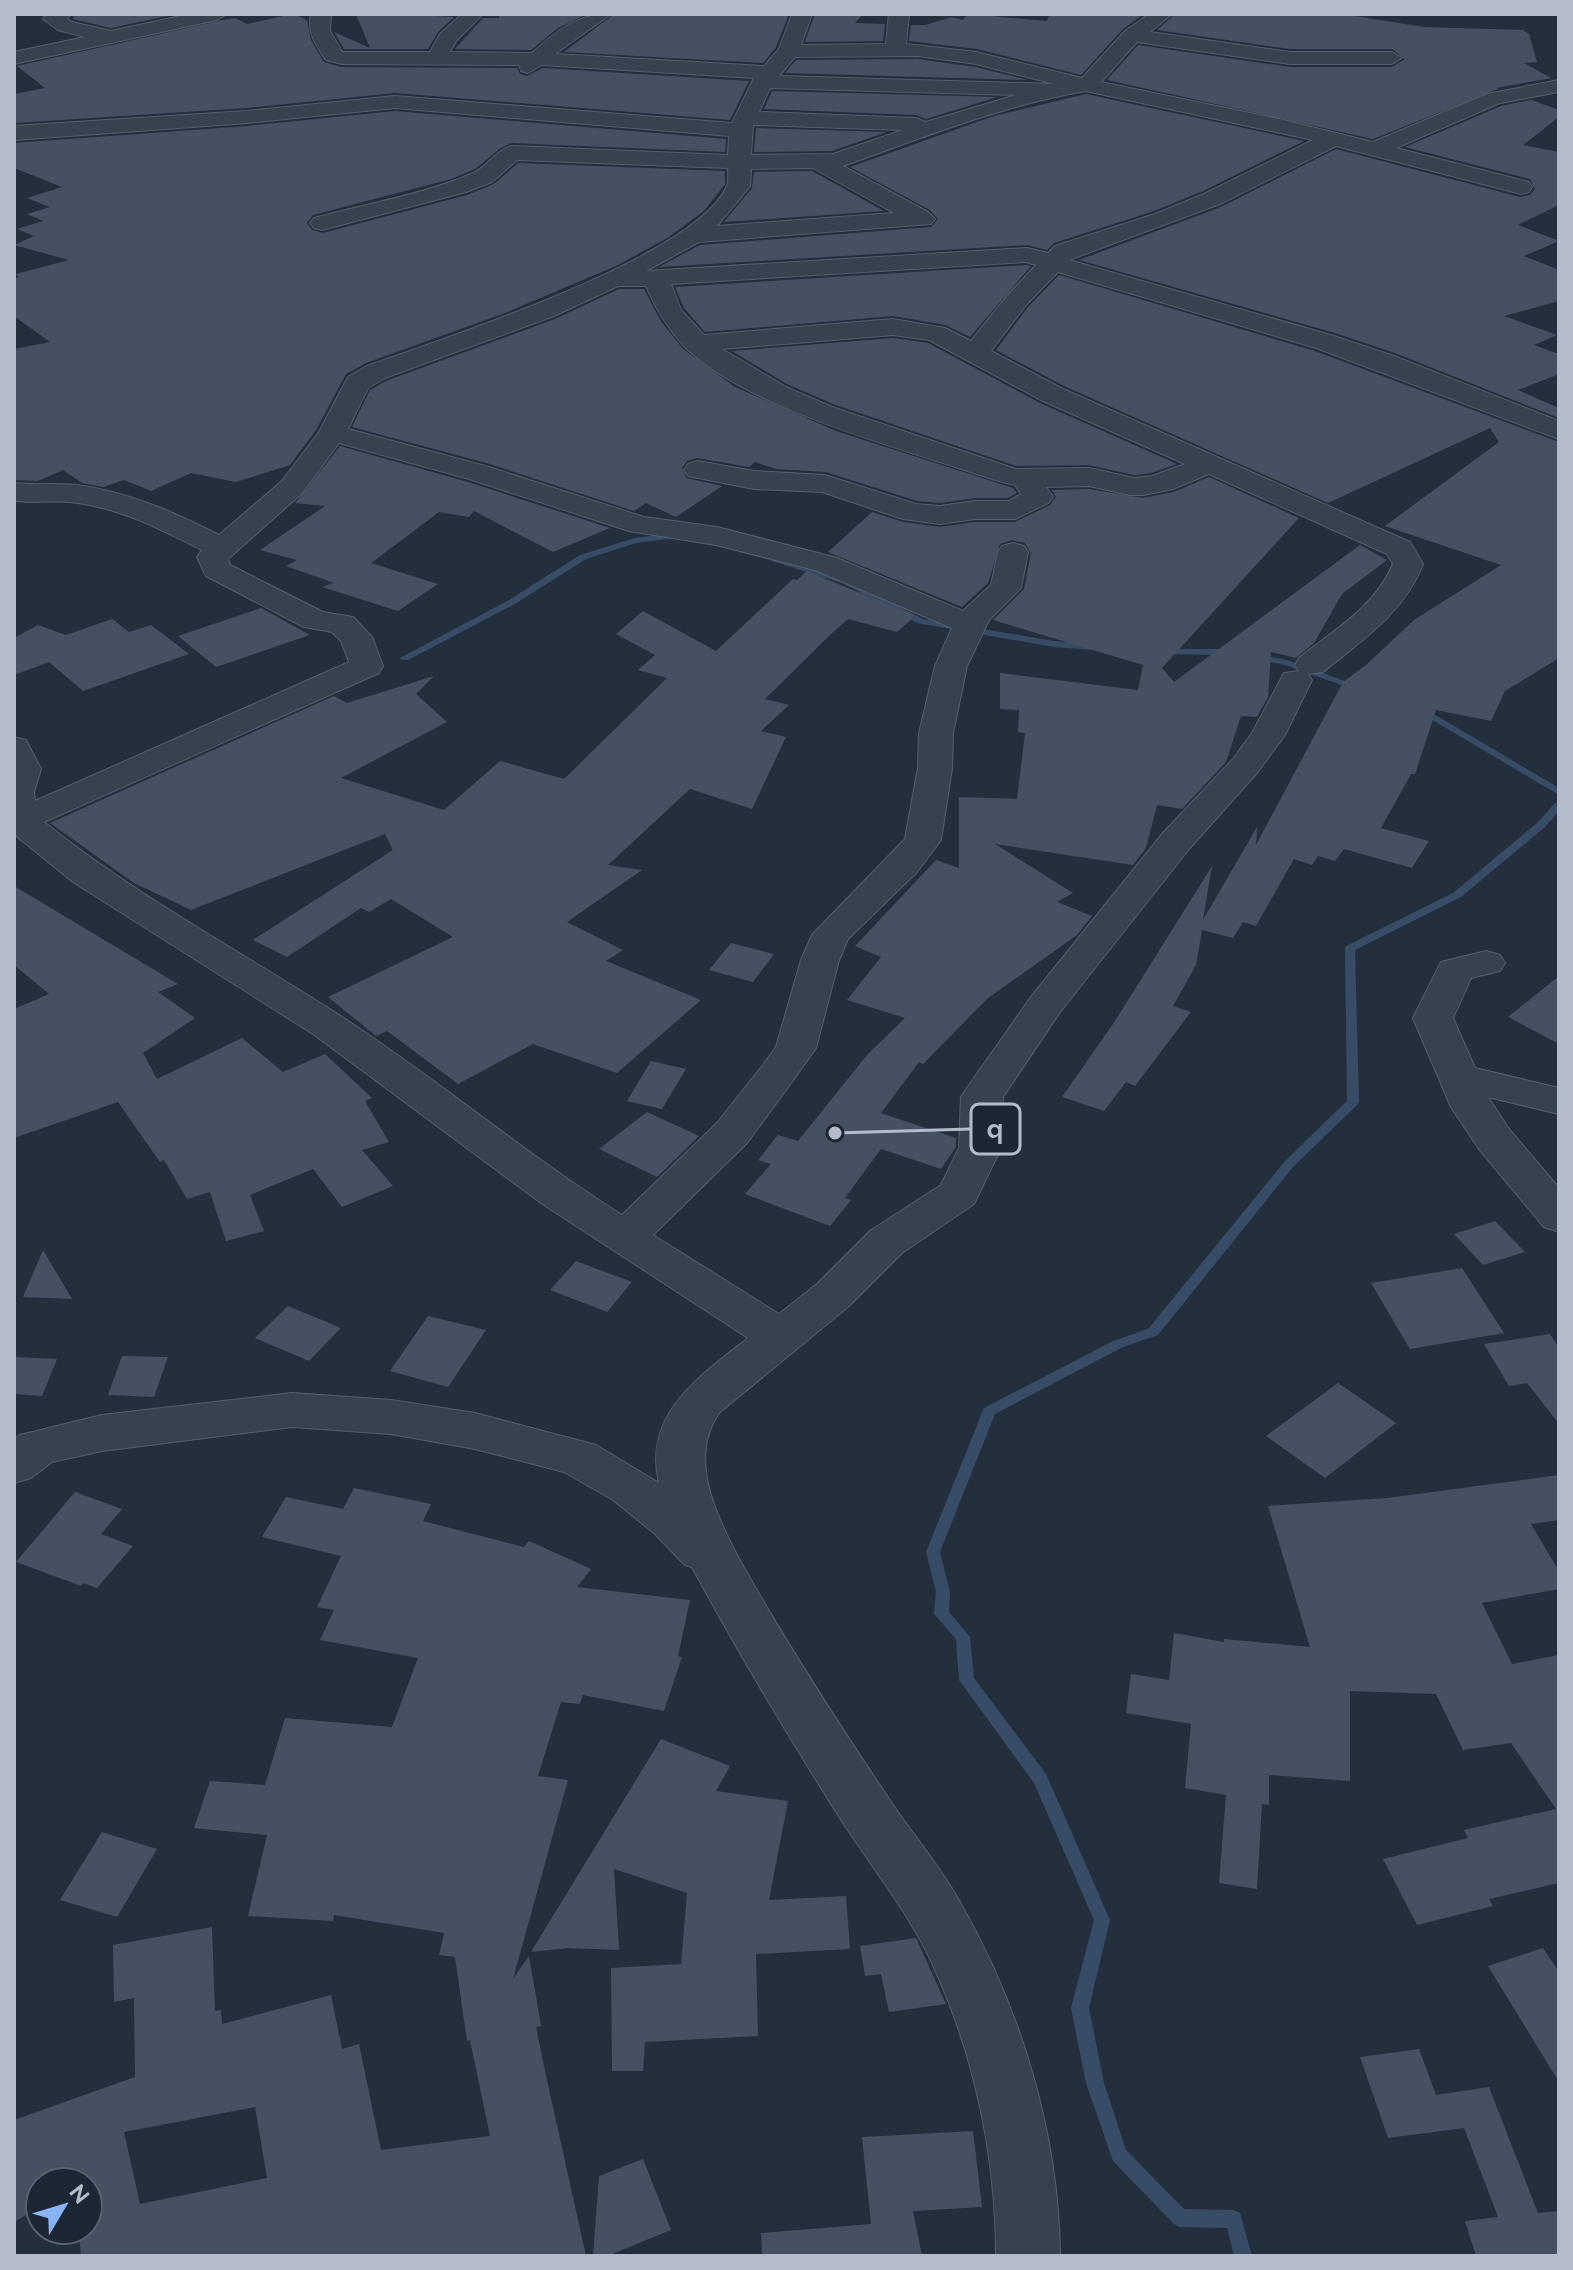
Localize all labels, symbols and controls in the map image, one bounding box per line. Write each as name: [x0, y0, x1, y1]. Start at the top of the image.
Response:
callout: q: [971, 1104, 1020, 1154]
text: q: [987, 1114, 1003, 1144]
north arrow: [24, 2166, 104, 2246]
text: N: [64, 2179, 95, 2208]

